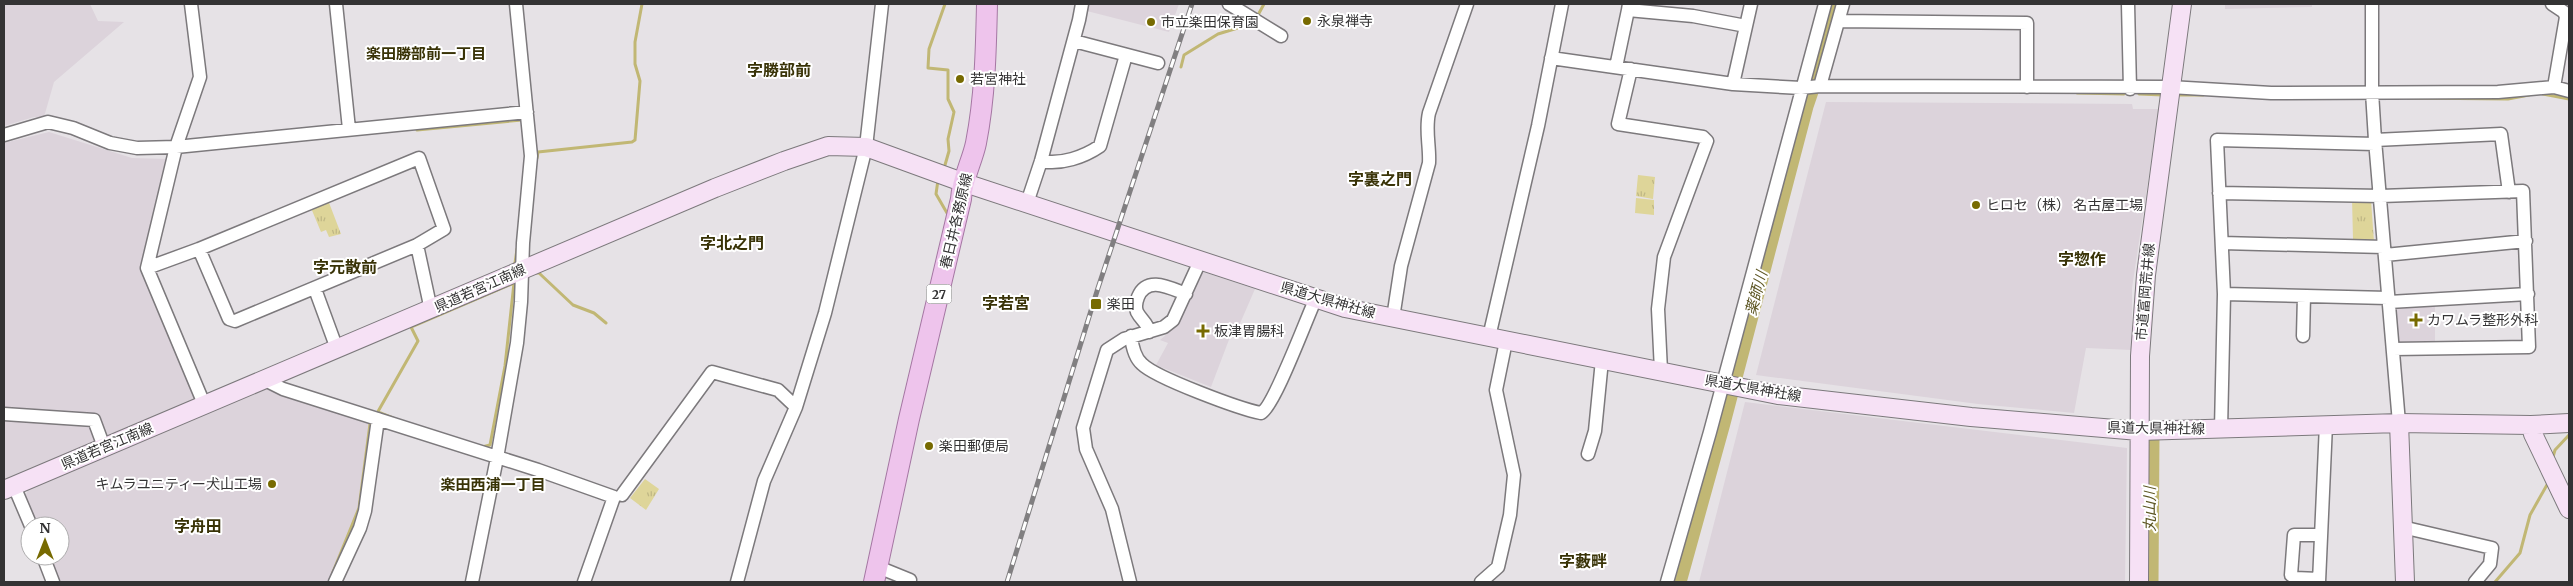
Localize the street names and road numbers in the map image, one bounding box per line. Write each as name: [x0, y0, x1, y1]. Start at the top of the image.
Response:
street label: 春日井各務原線: [936, 171, 976, 271]
street label: 市道富岡荒井線: [2132, 242, 2158, 342]
street label: 県道若宮江南線: [432, 260, 528, 316]
street label: 県道大県神社線: [1278, 278, 1378, 322]
road number: 27: [926, 284, 952, 304]
street label: 県道大県神社線: [1703, 371, 1803, 405]
street label: 県道大県神社線: [2107, 418, 2205, 438]
street label: 県道若宮江南線: [58, 419, 156, 473]

